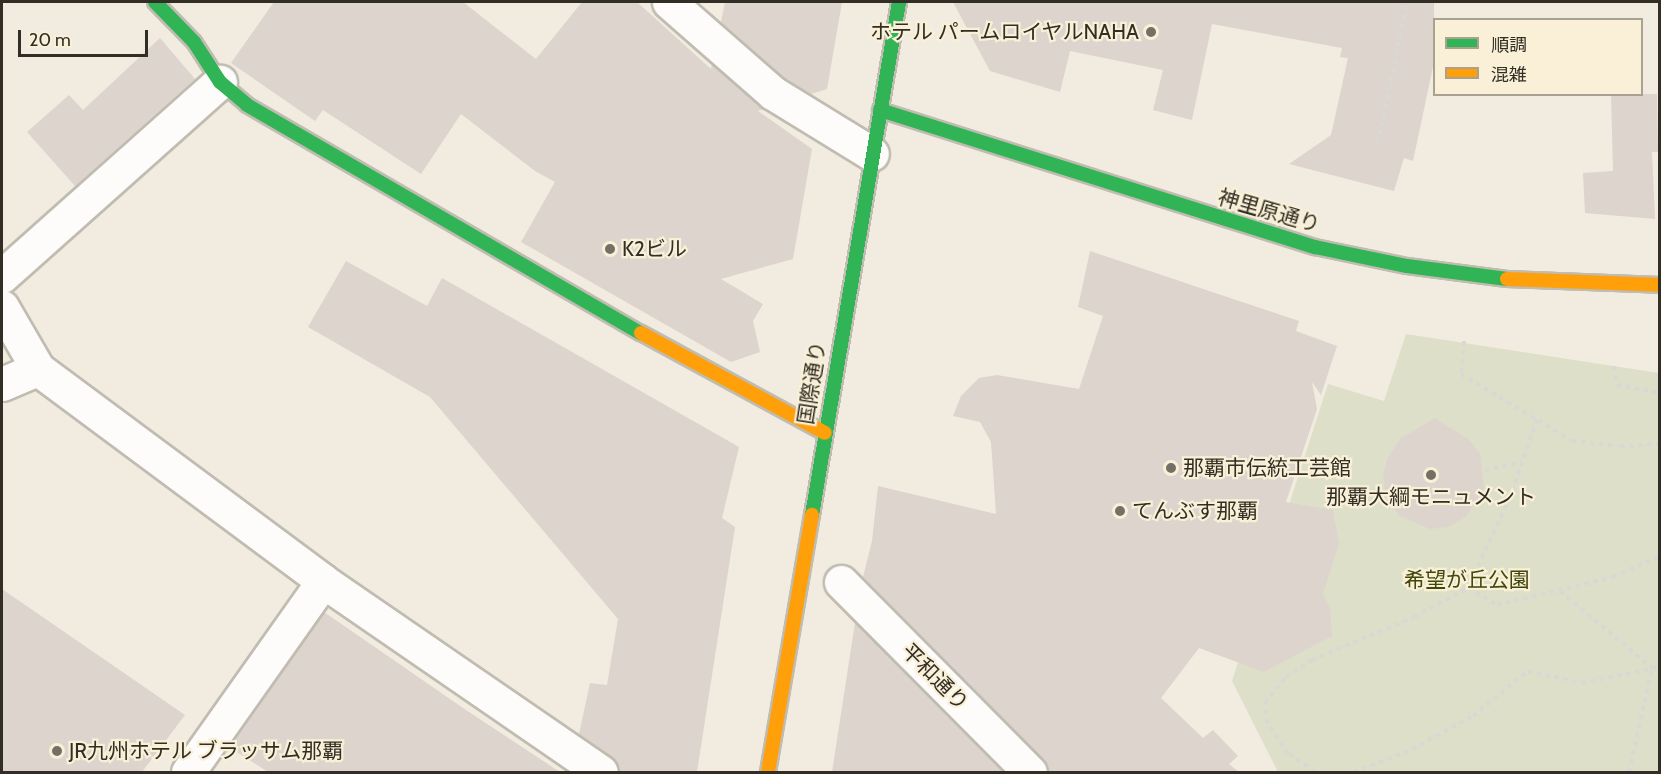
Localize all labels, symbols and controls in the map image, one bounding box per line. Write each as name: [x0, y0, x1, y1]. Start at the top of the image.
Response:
scale bar: [21, 18, 152, 56]
legend: [1433, 18, 1643, 96]
place label: ホテル パームロイヤルNAHA: [869, 19, 1139, 45]
marker: ホテル パームロイヤルNAHA: [1144, 25, 1158, 39]
text: 20 m: [29, 29, 71, 51]
text: 順調: [1491, 34, 1527, 56]
text: 混雑: [1491, 64, 1527, 86]
street label: 神里原通り: [1215, 184, 1323, 238]
place label: K2ビル: [622, 236, 687, 262]
marker: K2ビル: [603, 242, 617, 256]
street label: 国際通り: [793, 340, 831, 426]
place label: 那覇市伝統工芸館: [1183, 455, 1351, 481]
marker: 那覇市伝統工芸館: [1164, 461, 1178, 475]
marker: 那覇大綱モニュメント: [1424, 468, 1438, 482]
place label: 那覇大綱モニュメント: [1326, 484, 1536, 510]
place label: てんぶす那覇: [1132, 498, 1258, 524]
marker: てんぶす那覇: [1113, 504, 1127, 518]
park label: 希望が丘公園: [1404, 567, 1530, 593]
street label: 平和通り: [896, 638, 974, 716]
place label: JR九州ホテル ブラッサム那覇: [69, 738, 344, 764]
marker: JR九州ホテル ブラッサム那覇: [50, 744, 64, 758]

